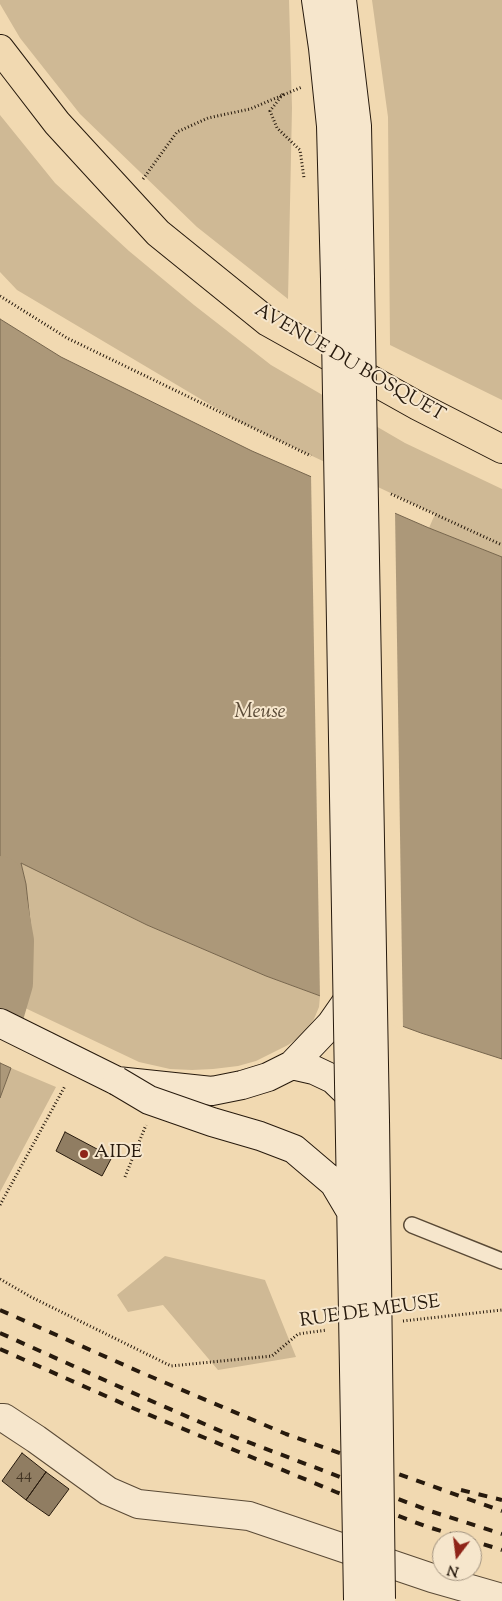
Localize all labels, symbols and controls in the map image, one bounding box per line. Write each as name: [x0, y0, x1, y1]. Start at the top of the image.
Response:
street label: AVENUE DU BOSQUET: [250, 300, 448, 428]
water label: Meuse: [234, 702, 286, 726]
place label: AIDE: [94, 1143, 142, 1165]
marker: AIDE: [78, 1148, 90, 1160]
street label: RUE DE MEUSE: [298, 1292, 442, 1334]
house number: 44: [16, 1466, 32, 1486]
north arrow: [432, 1531, 482, 1581]
text: N: [445, 1558, 461, 1581]

